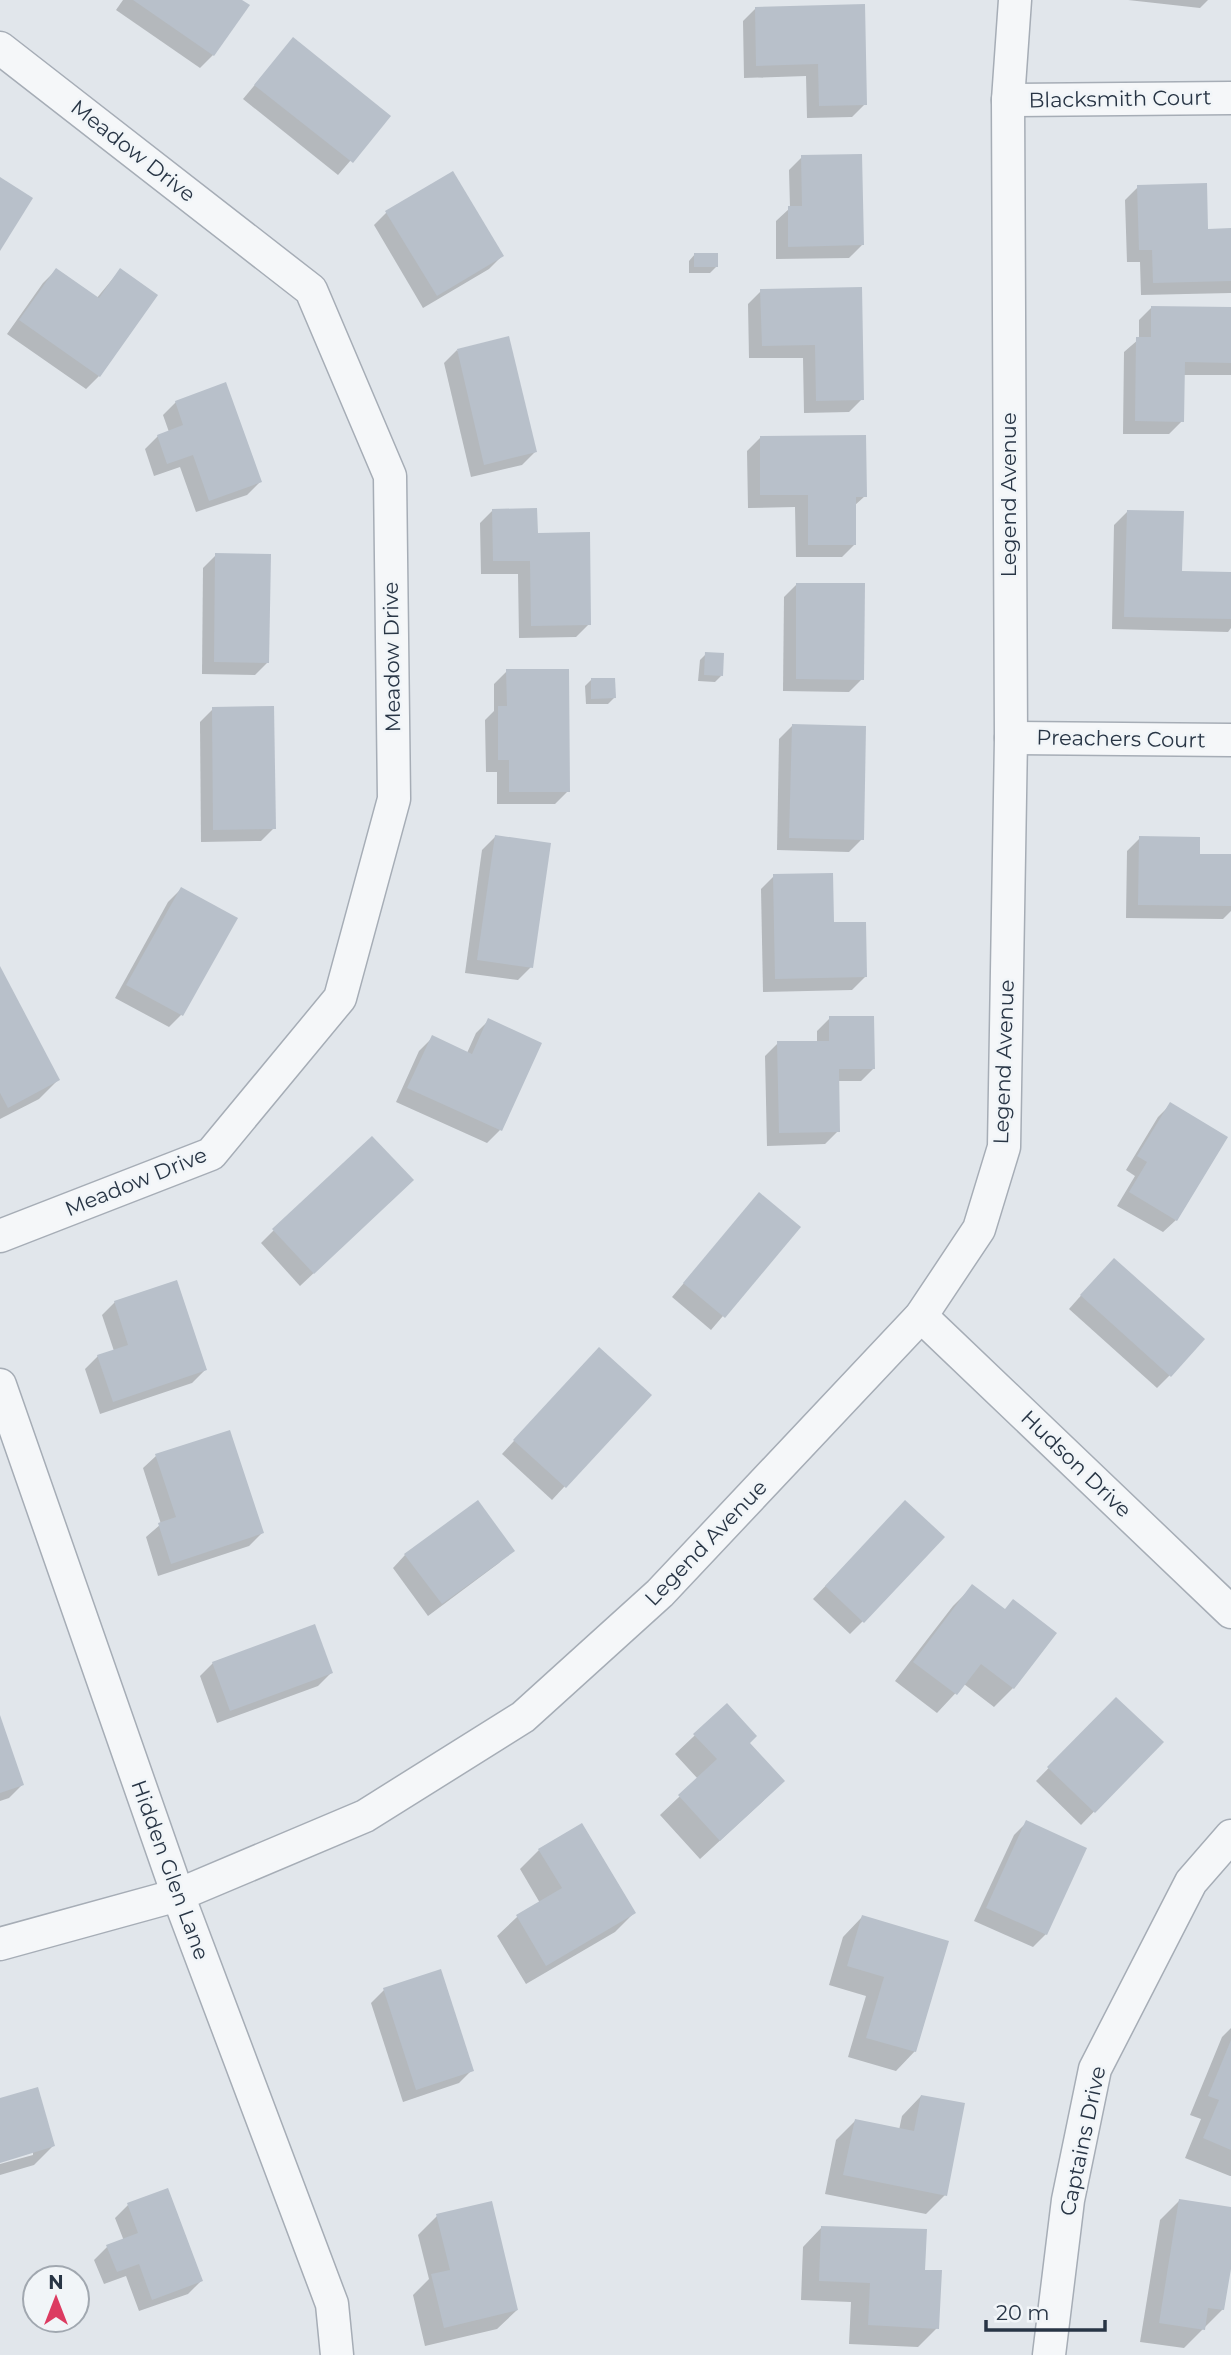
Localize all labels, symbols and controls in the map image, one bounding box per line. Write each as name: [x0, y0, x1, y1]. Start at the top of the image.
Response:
street label: Blacksmith Court: [1028, 84, 1212, 113]
street label: Meadow Drive: [66, 94, 200, 207]
street label: Legend Avenue: [996, 412, 1021, 578]
street label: Meadow Drive: [378, 581, 405, 733]
street label: Preachers Court: [1036, 725, 1206, 752]
street label: Legend Avenue: [988, 979, 1019, 1145]
street label: Meadow Drive: [61, 1142, 210, 1221]
street label: Hudson Drive: [1016, 1405, 1137, 1522]
street label: Legend Avenue: [639, 1475, 772, 1611]
street label: Hidden Glen Lane: [126, 1777, 215, 1963]
street label: Captains Drive: [1054, 2064, 1111, 2218]
north arrow: [21, 2264, 91, 2334]
text: N: [48, 2271, 64, 2294]
scale bar: [986, 2288, 1105, 2332]
text: 20 m: [996, 2300, 1050, 2325]

